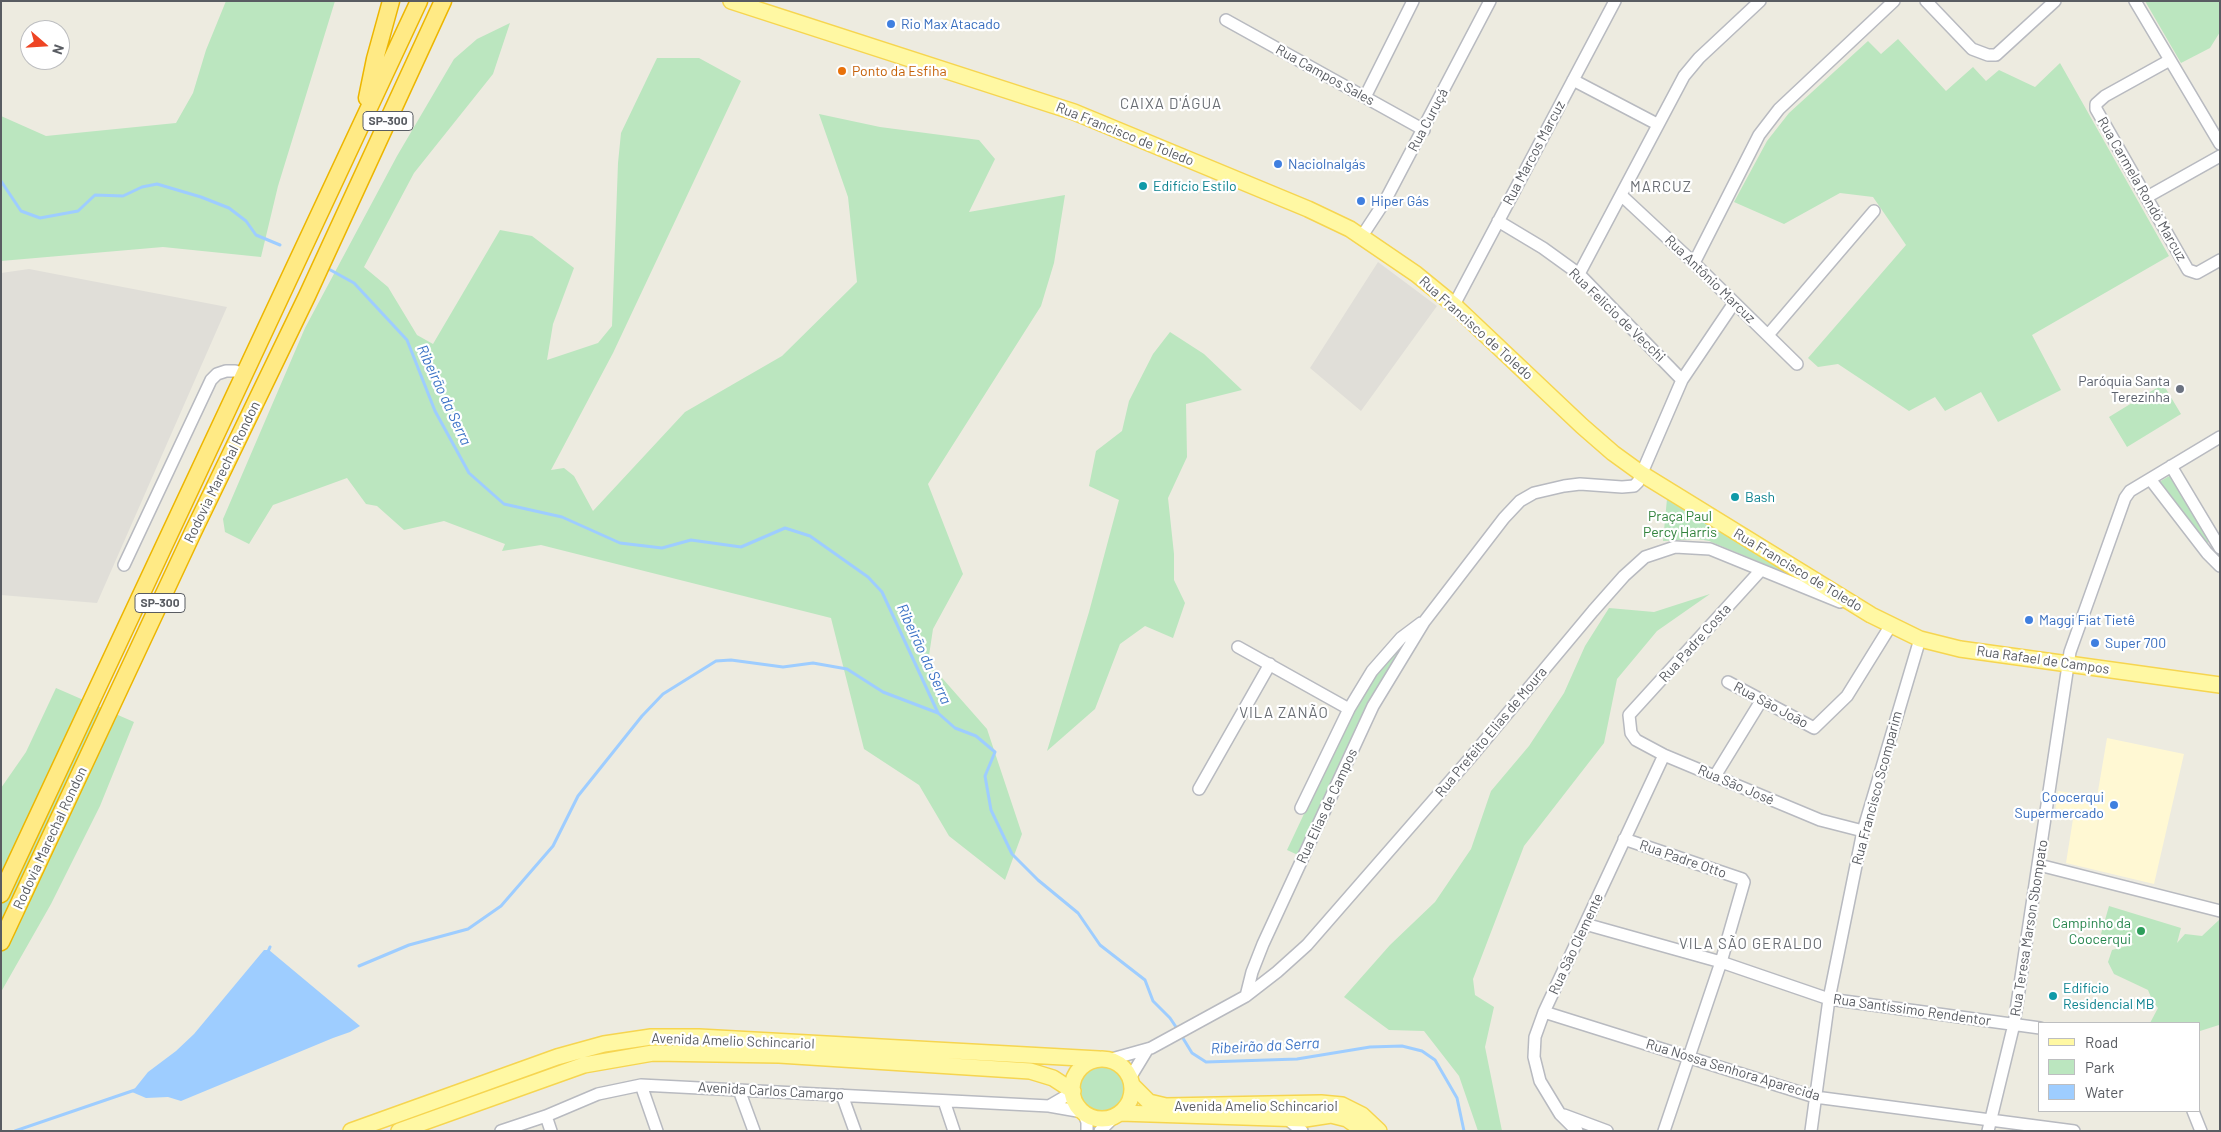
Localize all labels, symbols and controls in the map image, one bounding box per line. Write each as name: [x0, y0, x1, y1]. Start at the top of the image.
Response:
place label: Rio Max Atacado: [901, 16, 1000, 32]
marker: Rio Max Atacado: [885, 18, 897, 30]
north arrow: [20, 20, 70, 70]
street label: Rua Campos Sales: [1273, 41, 1377, 109]
text: N: [49, 43, 68, 57]
place label: Ponto da Esfiha: [852, 63, 947, 79]
marker: Ponto da Esfiha: [836, 65, 848, 77]
street label: Rua Curuçá: [1404, 86, 1452, 154]
district label: CAIXA D'ÁGUA: [1118, 95, 1224, 113]
street label: Rua Marcos Marcuz: [1499, 98, 1569, 208]
street label: Rua Francisco de Toledo: [1054, 99, 1196, 169]
road number: SP-300: [363, 112, 413, 130]
street label: Rua Carmela Rondó Marcuz: [2094, 114, 2190, 264]
place label: Naciolnalgás: [1288, 156, 1366, 172]
marker: Naciolnalgás: [1272, 158, 1284, 170]
place label: Edifício Estilo: [1153, 178, 1237, 194]
district label: MARCUZ: [1629, 178, 1693, 196]
marker: Edifício Estilo: [1137, 180, 1149, 192]
place label: Hiper Gás: [1371, 193, 1429, 209]
marker: Hiper Gás: [1355, 195, 1367, 207]
street label: Rua Antônio Marcuz: [1661, 232, 1759, 326]
street label: Rua Felicio de Vecchi: [1565, 265, 1669, 365]
street label: Rua Francisco de Toledo: [1416, 273, 1536, 383]
water label: Ribeirão da Serra: [413, 342, 475, 448]
place label: Paróquia Santa Terezinha: [2078, 373, 2170, 406]
marker: Paróquia Santa Terezinha: [2174, 383, 2186, 395]
street label: Rodovia Marechal Rondon: [180, 398, 264, 546]
place label: Bash: [1745, 489, 1775, 505]
marker: Bash: [1729, 491, 1741, 503]
park label: Praça Paul Percy Harris: [1643, 508, 1717, 540]
street label: Rua Francisco de Toledo: [1731, 525, 1865, 615]
road number: SP-300: [135, 594, 185, 612]
street label: Rua Padre Costa: [1655, 600, 1735, 686]
water label: Ribeirão da Serra: [893, 601, 955, 707]
place label: Maggi Fiat Tietê: [2039, 612, 2135, 628]
marker: Maggi Fiat Tietê: [2023, 614, 2035, 626]
place label: Super 700: [2105, 635, 2166, 651]
marker: Super 700: [2089, 637, 2101, 649]
street label: Rua Rafael de Campos: [1975, 642, 2111, 678]
street label: Rua Prefeito Elias de Moura: [1432, 664, 1550, 800]
street label: Rua São João: [1731, 678, 1811, 732]
district label: VILA ZANÃO: [1238, 704, 1330, 722]
street label: Rua Francisco Scomparim: [1848, 709, 1906, 867]
street label: Rua Elias de Campos: [1293, 746, 1361, 866]
street label: Rua São José: [1695, 761, 1777, 809]
street label: Rodovia Marechal Rondon: [10, 764, 90, 912]
place label: Coocerqui Supermercado: [2014, 789, 2104, 822]
marker: Coocerqui Supermercado: [2108, 799, 2120, 811]
street label: Rua Padre Otto: [1637, 836, 1729, 882]
street label: Rua Teresa Marson Sbompato: [2007, 838, 2051, 1018]
street label: Rua São Clemente: [1545, 891, 1607, 997]
place label: Campinho da Coocerqui: [2052, 915, 2131, 948]
marker: Campinho da Coocerqui: [2135, 925, 2147, 937]
district label: VILA SÃO GERALDO: [1677, 935, 1825, 953]
place label: Edifício Residencial MB: [2063, 980, 2155, 1012]
marker: Edifício Residencial MB: [2047, 990, 2059, 1002]
street label: Rua Santíssimo Rendentor: [1832, 991, 1992, 1029]
legend: [2038, 1022, 2201, 1112]
street label: Avenida Amelio Schincariol: [651, 1030, 815, 1052]
text: Road: [2085, 1033, 2118, 1051]
water label: Ribeirão da Serra: [1210, 1034, 1320, 1058]
street label: Rua Nossa Senhora Aparecida: [1644, 1035, 1822, 1105]
text: Park: [2085, 1058, 2114, 1076]
street label: Avenida Carlos Camargo: [698, 1079, 844, 1103]
text: Water: [2085, 1083, 2124, 1101]
street label: Avenida Amelio Schincariol: [1174, 1098, 1338, 1114]

